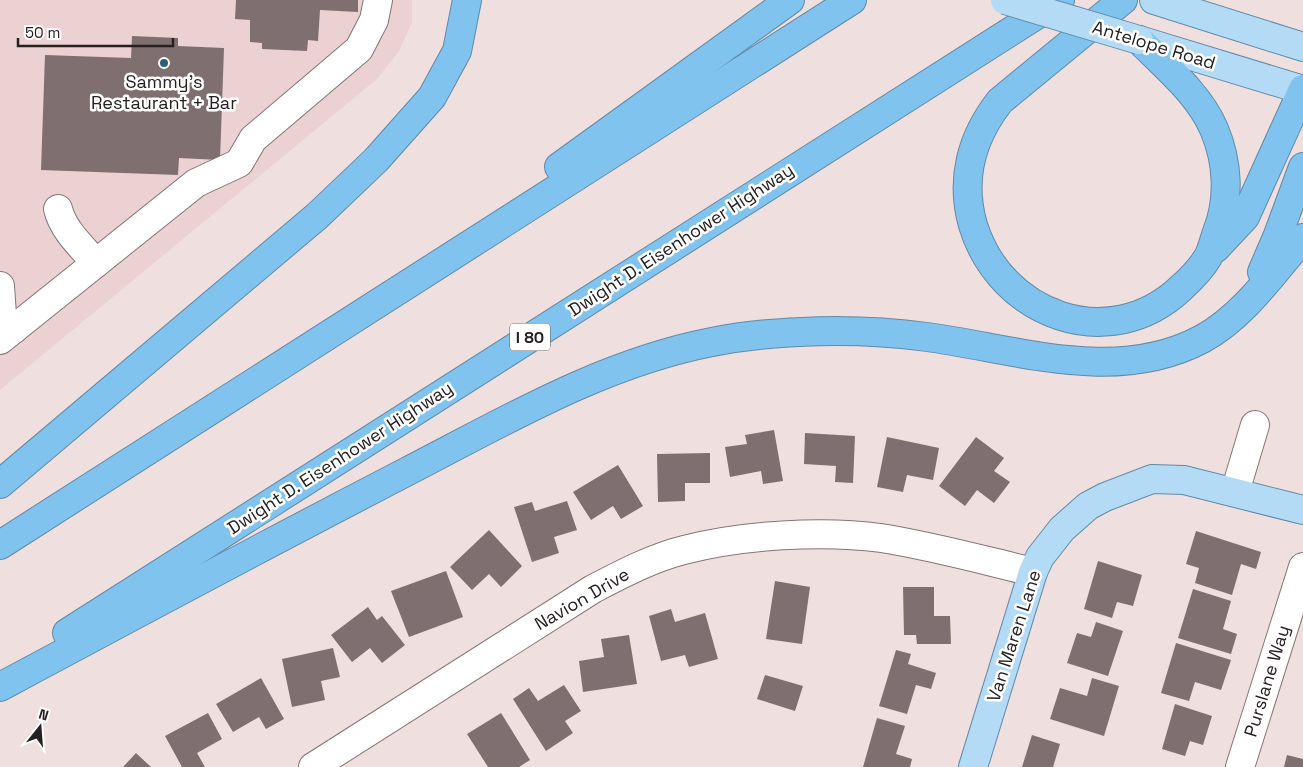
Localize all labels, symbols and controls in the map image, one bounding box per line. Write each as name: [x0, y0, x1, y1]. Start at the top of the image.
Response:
scale bar: [18, 15, 172, 47]
street label: Antelope Road: [1090, 15, 1218, 74]
text: 50 m: [25, 23, 60, 42]
marker: Sammy's Restaurant + Bar: [158, 57, 170, 69]
place label: Sammy's Restaurant + Bar: [91, 70, 237, 114]
street label: Dwight D. Eisenhower Highway: [564, 158, 798, 321]
road number: I 80: [510, 324, 550, 351]
street label: Dwight D. Eisenhower Highway: [223, 376, 457, 539]
street label: Navion Drive: [530, 562, 633, 635]
street label: Van Maren Lane: [981, 567, 1046, 705]
street label: Purslane Way: [1239, 622, 1294, 739]
north arrow: [15, 702, 65, 752]
text: N: [37, 705, 51, 725]

